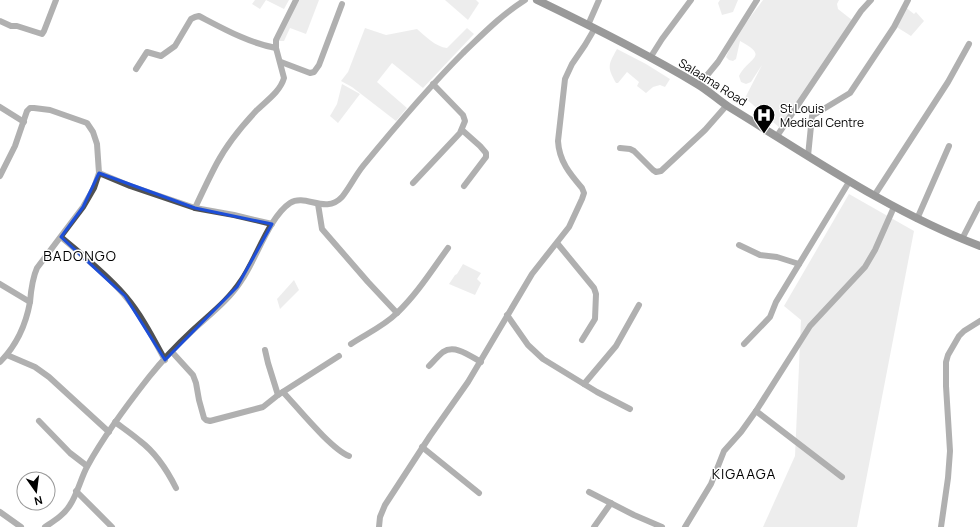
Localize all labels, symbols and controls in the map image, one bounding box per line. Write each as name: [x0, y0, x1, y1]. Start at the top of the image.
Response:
street label: Salaama Road: [675, 54, 751, 110]
place label: St Louis Medical Centre: [780, 100, 864, 131]
hospital icon: St Louis Medical Centre: [751, 102, 777, 135]
district label: BADONGO: [43, 246, 117, 265]
district label: KIGAAGA: [712, 464, 776, 483]
north arrow: [16, 471, 56, 511]
text: N: [33, 493, 44, 509]

